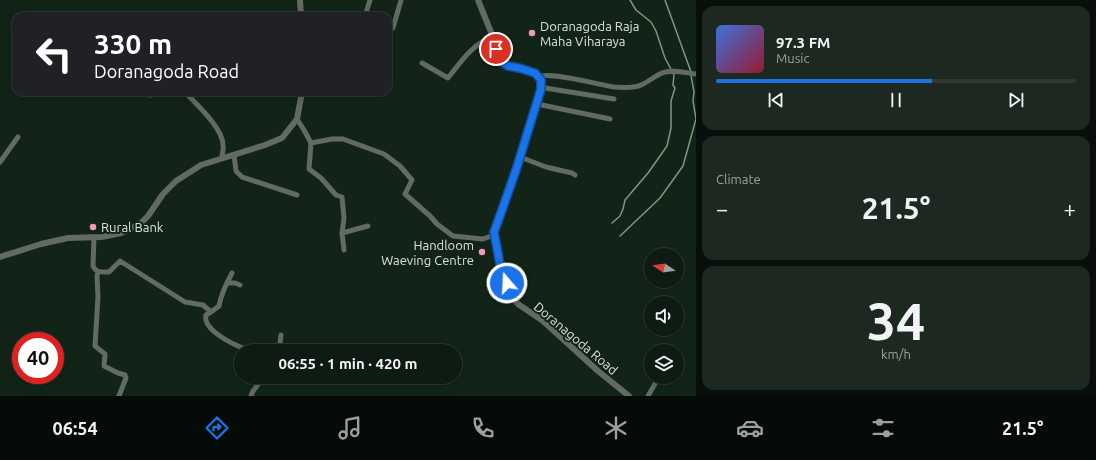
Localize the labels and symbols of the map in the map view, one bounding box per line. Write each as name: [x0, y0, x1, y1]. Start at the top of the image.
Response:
place label: Doranagoda Raja Maha Viharaya: [540, 19, 639, 48]
marker: Doranagoda Raja Maha Viharaya: [527, 28, 537, 38]
pin: [479, 32, 513, 66]
place label: Rural Bank: [101, 220, 164, 234]
marker: Rural Bank: [88, 222, 98, 232]
place label: Handloom Waeving Centre: [381, 238, 474, 267]
marker: Handloom Waeving Centre: [477, 247, 487, 257]
north arrow: [644, 248, 684, 288]
position arrow: [486, 262, 528, 304]
street label: Doranagoda Road: [531, 299, 621, 377]
speed limit sign: 40: [12, 332, 64, 384]

